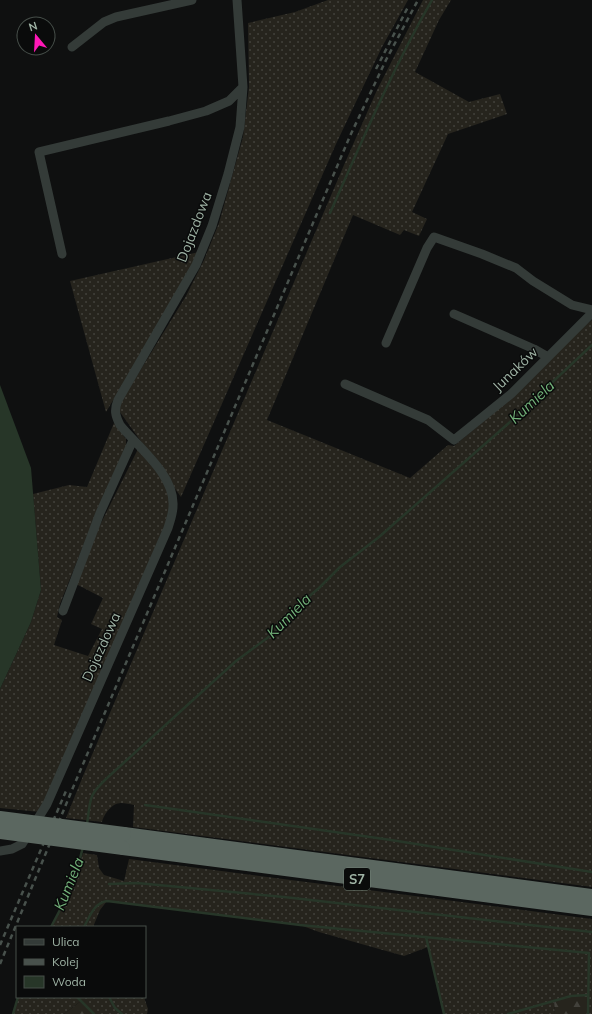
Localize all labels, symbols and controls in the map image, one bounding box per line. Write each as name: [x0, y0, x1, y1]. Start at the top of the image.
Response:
north arrow: [16, 16, 56, 56]
text: N: [27, 19, 39, 34]
street label: Dojazdowa: [172, 189, 216, 265]
street label: Junaków: [488, 343, 542, 395]
water label: Kumiela: [505, 376, 558, 428]
water label: Kumiela: [262, 589, 315, 642]
street label: Dojazdowa: [78, 610, 124, 684]
water label: Kumiela: [49, 855, 88, 913]
road number: S7: [344, 868, 370, 890]
legend: [16, 926, 146, 998]
text: Ulica: [52, 934, 80, 949]
text: Kolej: [52, 954, 79, 969]
text: Woda: [52, 974, 86, 989]

